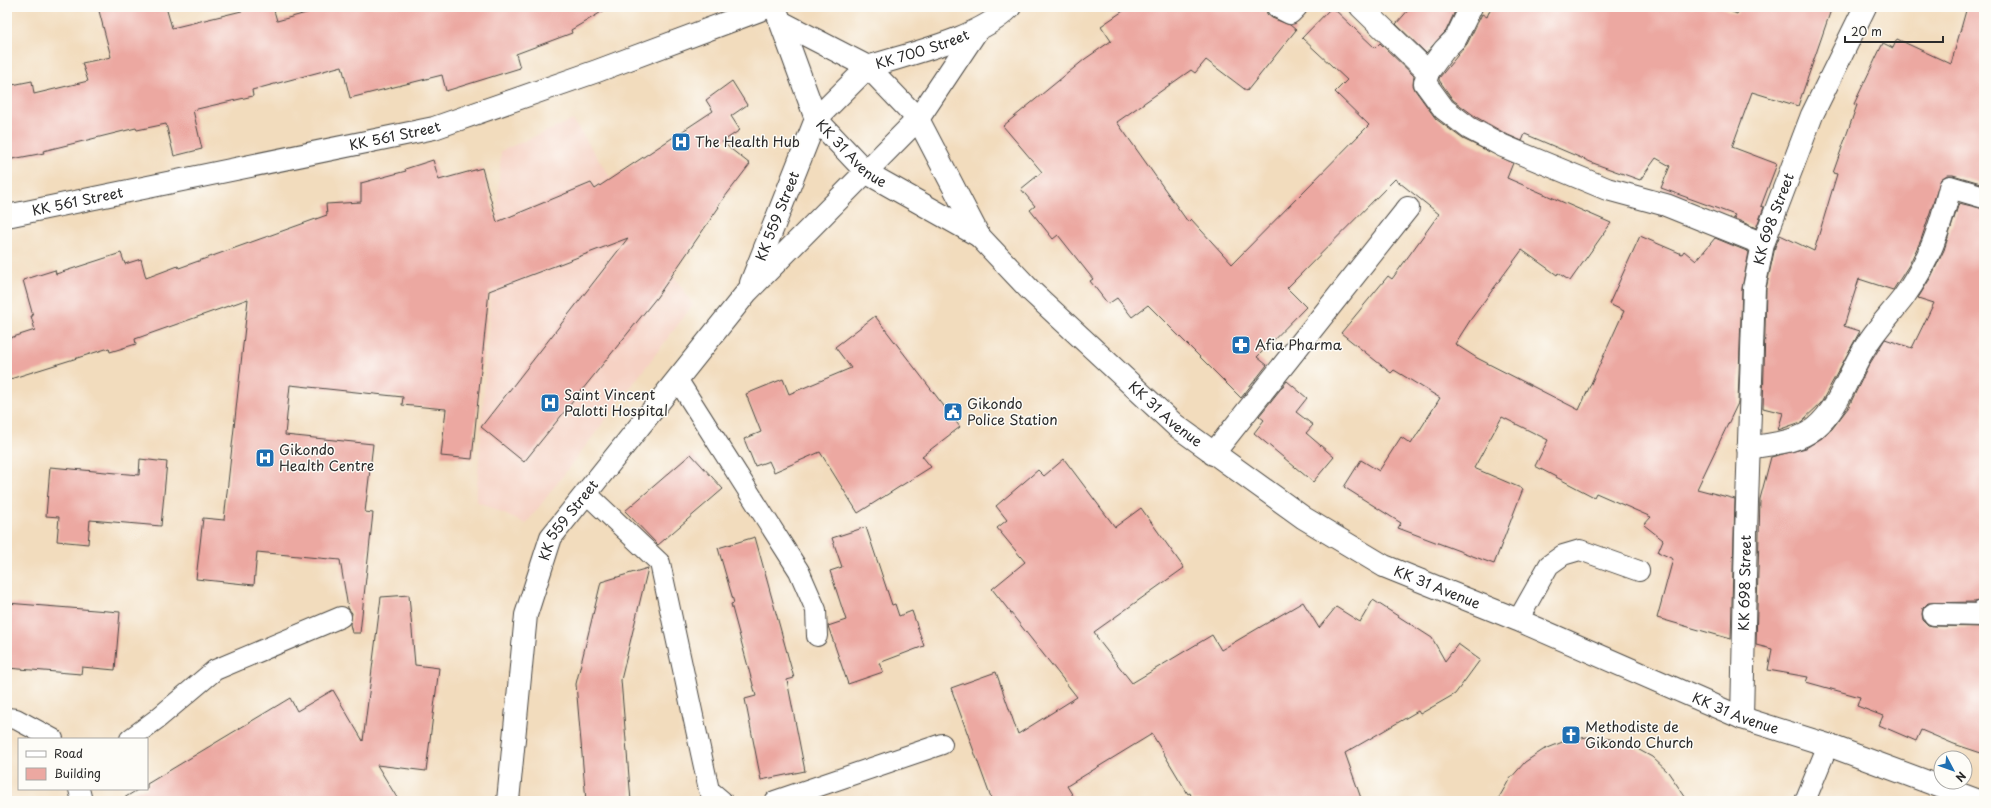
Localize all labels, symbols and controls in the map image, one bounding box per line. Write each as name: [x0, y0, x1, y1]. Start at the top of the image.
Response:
scale bar: [1845, 18, 1943, 44]
text: 20 m: [1851, 22, 1882, 40]
street label: KK 700 Street: [873, 24, 973, 74]
street label: KK 31 Avenue: [811, 114, 891, 192]
street label: KK 561 Street: [347, 115, 443, 155]
hospital icon: The Health Hub: [670, 131, 692, 153]
place label: The Health Hub: [695, 131, 800, 152]
street label: KK 559 Street: [750, 168, 804, 264]
street label: KK 698 Street: [1748, 170, 1799, 267]
street label: KK 561 Street: [30, 181, 125, 221]
pharmacy icon: Afia Pharma: [1230, 334, 1252, 356]
place label: Afia Pharma: [1255, 334, 1343, 355]
street label: KK 31 Avenue: [1124, 376, 1207, 452]
place label: Saint Vincent Palotti Hospital: [564, 384, 668, 421]
hospital icon: Saint Vincent Palotti Hospital: [539, 392, 561, 414]
place label: Gikondo Police Station: [967, 393, 1058, 430]
public building icon: Gikondo Police Station: [942, 401, 964, 423]
place label: Gikondo Health Centre: [279, 439, 374, 476]
hospital icon: Gikondo Health Centre: [254, 447, 276, 469]
street label: KK 559 Street: [533, 475, 603, 563]
street label: KK 698 Street: [1733, 534, 1756, 631]
street label: KK 31 Avenue: [1391, 560, 1484, 614]
street label: KK 31 Avenue: [1689, 686, 1782, 739]
place label: Methodiste de Gikondo Church: [1585, 716, 1694, 753]
church icon: Methodiste de Gikondo Church: [1560, 724, 1582, 746]
legend: [18, 738, 148, 790]
text: Road: [54, 744, 83, 762]
north arrow: [1933, 750, 1973, 790]
text: Building: [54, 764, 101, 782]
text: N: [1951, 768, 1970, 786]

